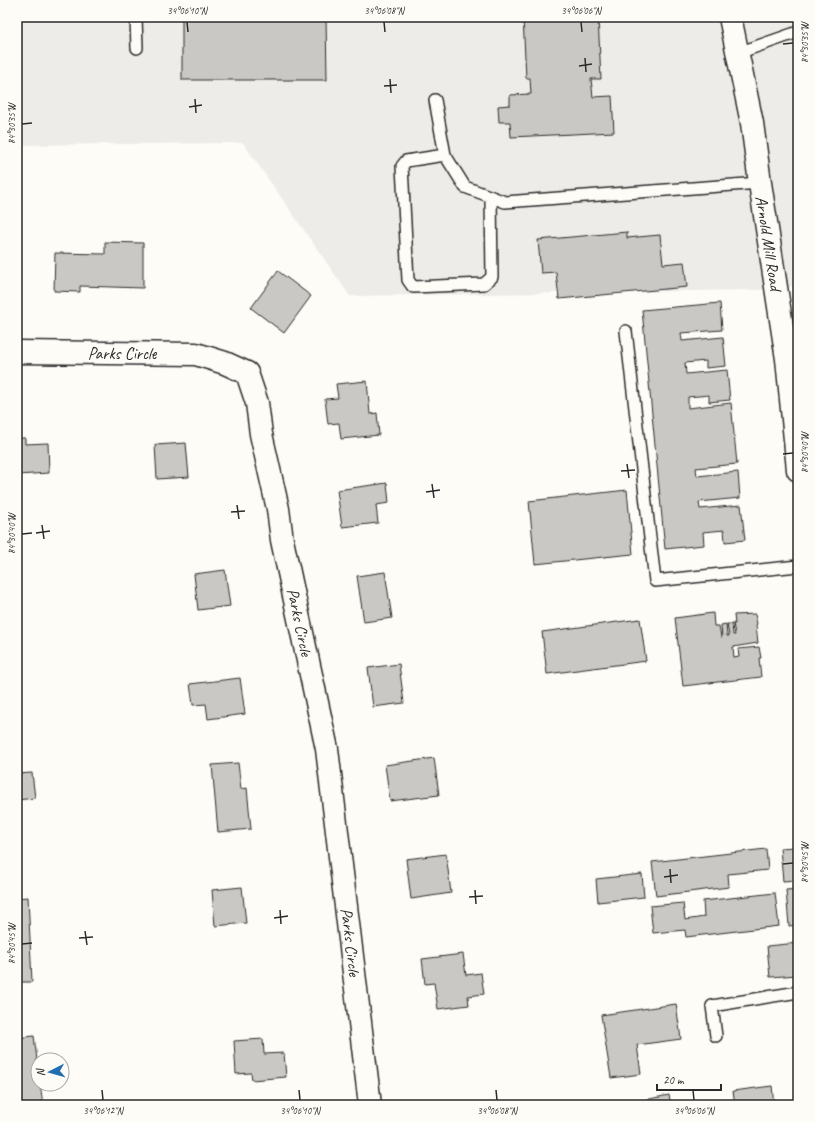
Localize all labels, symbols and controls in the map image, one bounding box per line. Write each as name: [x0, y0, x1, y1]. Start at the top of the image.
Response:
text: 34°06'10"N: [167, 4, 209, 17]
text: 34°06'08"N: [364, 4, 406, 17]
text: 34°06'06"N: [561, 4, 603, 17]
text: 84°30'35"W: [798, 21, 811, 63]
text: 84°30'35"W: [5, 102, 18, 144]
street label: Arnold Mill Road: [751, 194, 787, 294]
street label: Parks Circle: [88, 343, 158, 364]
text: 84°30'40"W: [798, 431, 811, 473]
text: 84°30'40"W: [5, 512, 18, 554]
street label: Parks Circle: [282, 586, 317, 659]
text: 84°30'45"W: [798, 841, 811, 883]
street label: Parks Circle: [336, 907, 365, 979]
text: 84°30'45"W: [5, 922, 18, 964]
north arrow: [30, 1052, 70, 1092]
scale bar: [657, 1066, 721, 1092]
text: N: [33, 1067, 47, 1077]
text: 20 m: [663, 1072, 685, 1088]
text: 34°06'12"N: [83, 1104, 125, 1117]
text: 34°06'10"N: [280, 1104, 322, 1117]
text: 34°06'08"N: [477, 1104, 519, 1117]
text: 34°06'06"N: [674, 1104, 716, 1117]

